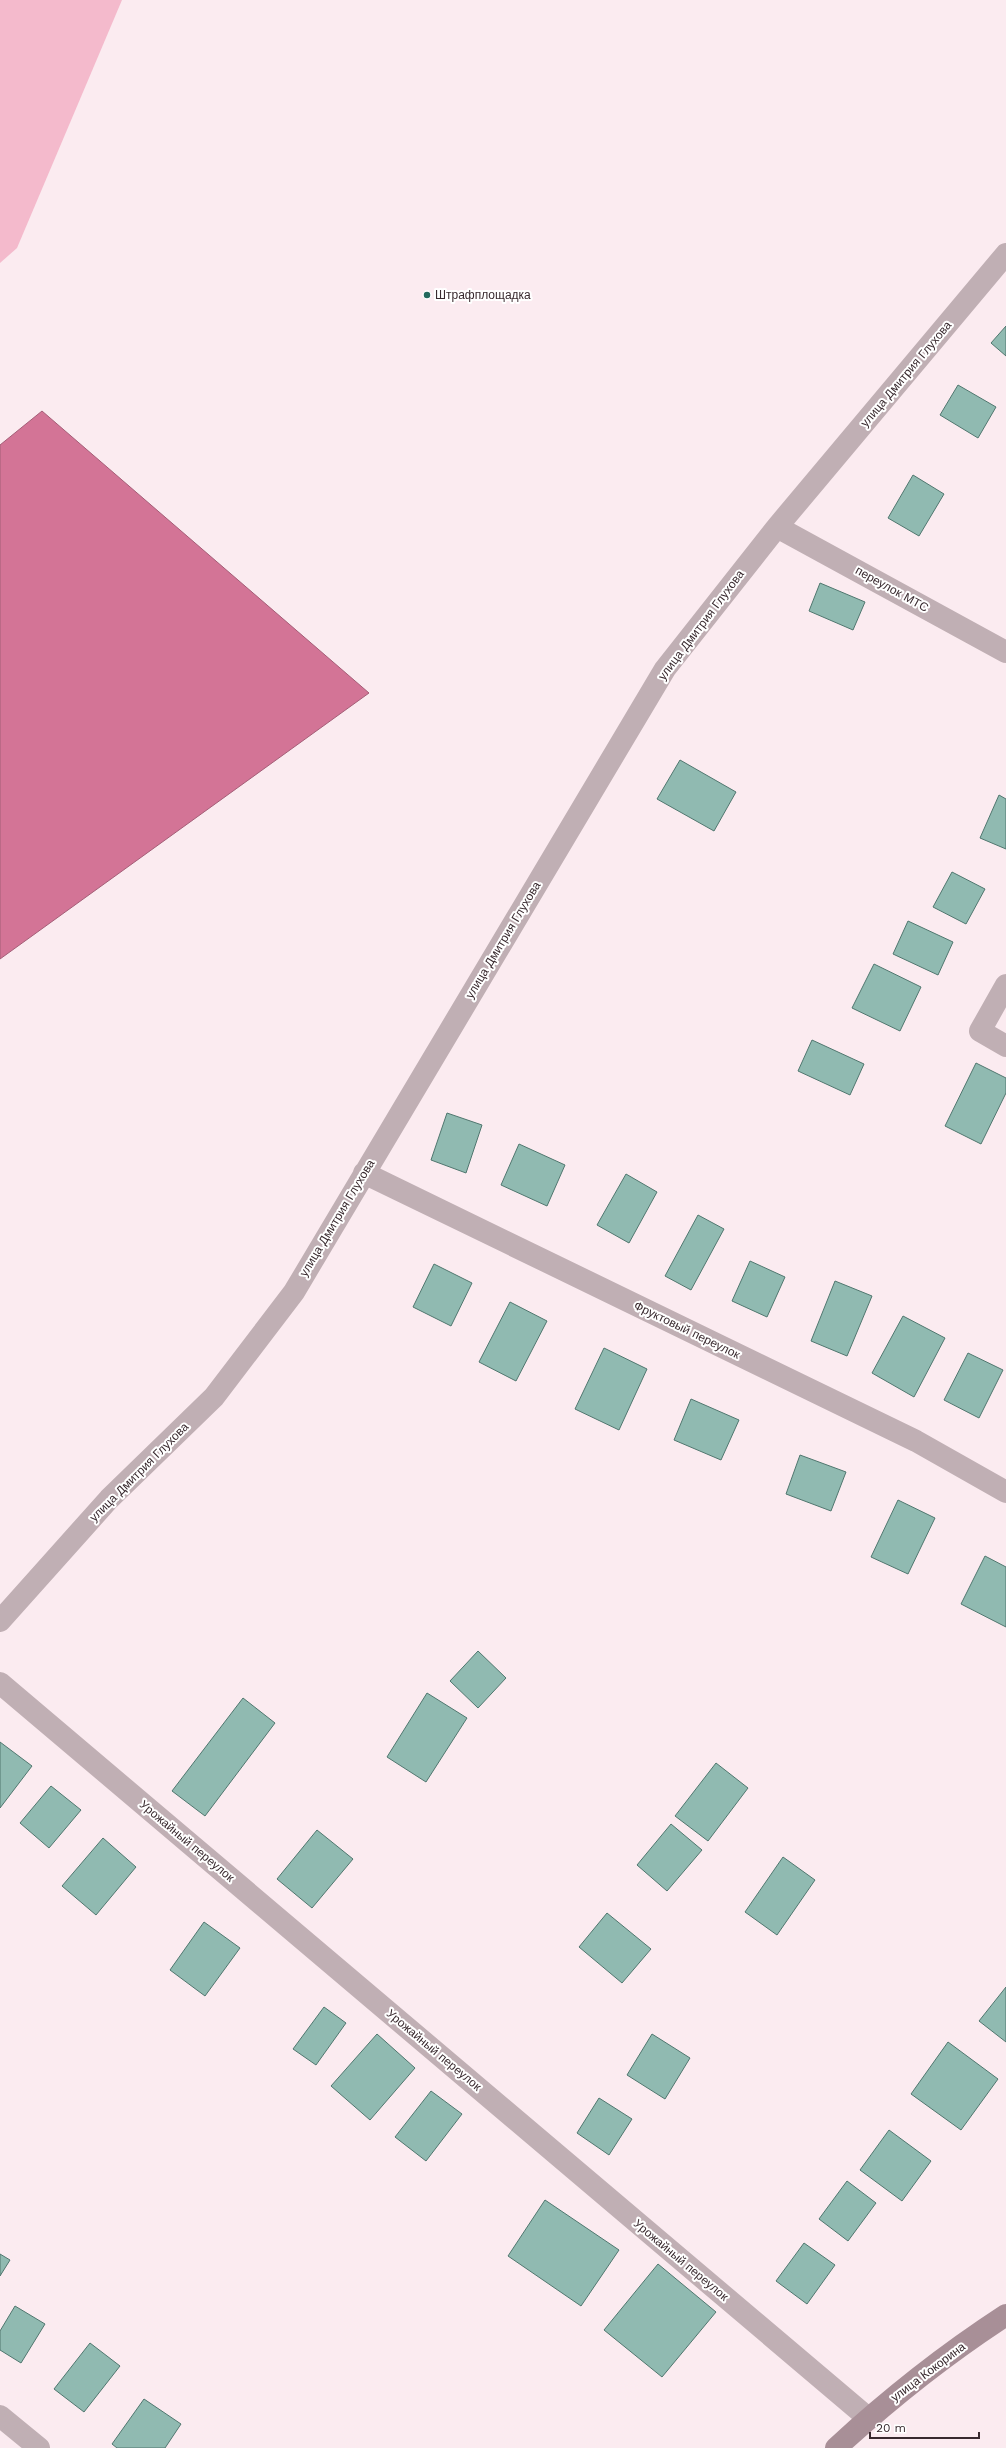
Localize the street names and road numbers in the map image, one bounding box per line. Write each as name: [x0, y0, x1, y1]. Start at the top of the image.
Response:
street label: улица Дмитрия Глухова: [858, 318, 955, 430]
street label: переулок МТС: [853, 563, 931, 615]
street label: улица Дмитрия Глухова: [655, 567, 747, 683]
street label: улица Дмитрия Глухова: [463, 879, 544, 1001]
street label: улица Дмитрия Глухова: [297, 1157, 378, 1279]
street label: Фруктовый переулок: [632, 1298, 743, 1362]
street label: улица Дмитрия Глухова: [87, 1419, 192, 1524]
street label: Урожайный переулок: [137, 1797, 238, 1885]
street label: Урожайный переулок: [384, 2006, 485, 2094]
street label: Урожайный переулок: [631, 2216, 732, 2304]
street label: улица Кокорина: [888, 2339, 968, 2405]

